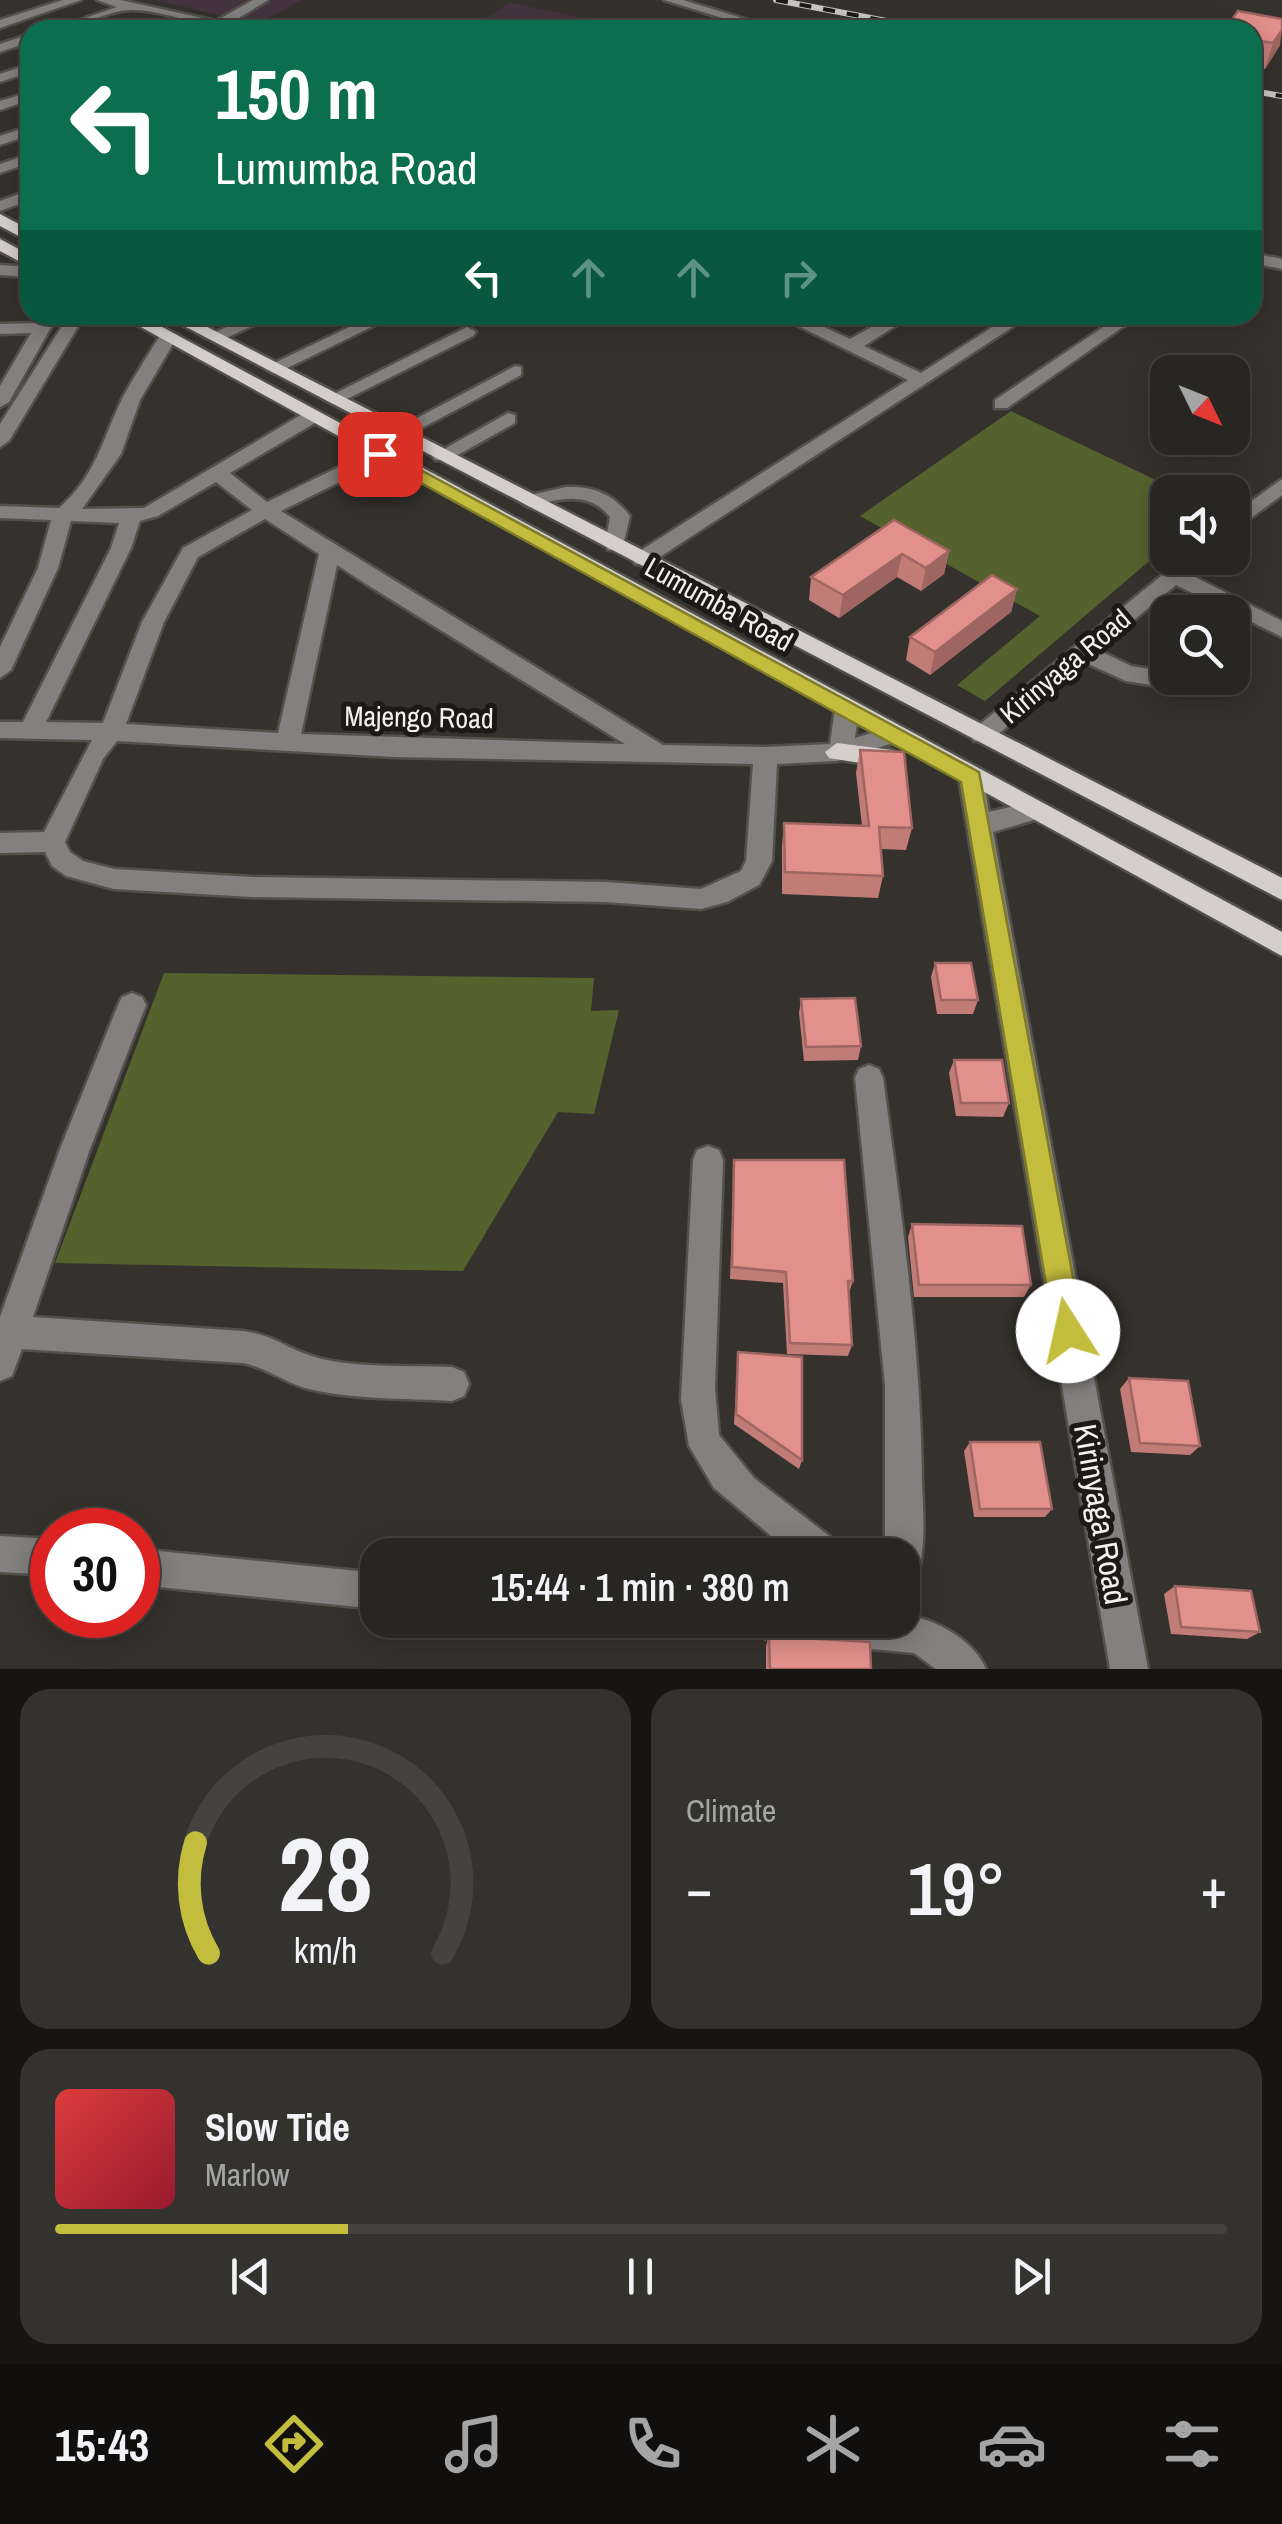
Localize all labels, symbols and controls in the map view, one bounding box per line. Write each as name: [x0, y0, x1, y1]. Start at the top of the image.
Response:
text: 150 m: [215, 47, 378, 141]
icon: left: [50, 60, 180, 190]
text: Lumumba Road: [215, 137, 478, 198]
icon: left: [456, 250, 511, 305]
icon: ahead: [561, 250, 616, 305]
icon: ahead: [666, 250, 721, 305]
icon: right: [771, 250, 826, 305]
north arrow: [1150, 355, 1250, 455]
map controls: [1150, 355, 1250, 695]
pin: [338, 412, 423, 497]
icon: arrive: [353, 427, 408, 482]
button: sound: [1150, 475, 1250, 575]
street label: Lumumba Road: [638, 548, 800, 660]
button: search: [1150, 595, 1250, 695]
street label: Kirinyaga Road: [992, 600, 1138, 732]
street label: Majengo Road: [344, 697, 494, 737]
position arrow: [1016, 1279, 1120, 1383]
street label: Kirinyaga Road: [1064, 1420, 1138, 1608]
speed limit sign: 30: [30, 1508, 160, 1638]
text: 15:44 · 1 min · 380 m: [490, 1562, 790, 1613]
text: Climate: [686, 1789, 776, 1832]
text: 28: [278, 1803, 373, 1943]
text: 19°: [907, 1837, 1006, 1938]
text: −: [686, 1851, 712, 1925]
text: +: [1201, 1851, 1227, 1925]
text: km/h: [294, 1926, 357, 1974]
text: Slow Tide: [205, 2102, 350, 2153]
text: Marlow: [205, 2153, 290, 2196]
icon: previous: [223, 2249, 278, 2304]
icon: pause: [613, 2249, 668, 2304]
icon: next: [1004, 2249, 1059, 2304]
icon: directions: [259, 2409, 329, 2479]
icon: music: [439, 2409, 509, 2479]
icon: phone: [618, 2409, 688, 2479]
icon: climate: [798, 2409, 868, 2479]
icon: car: [977, 2409, 1047, 2479]
icon: filters: [1157, 2409, 1227, 2479]
text: 15:43: [55, 2414, 149, 2475]

